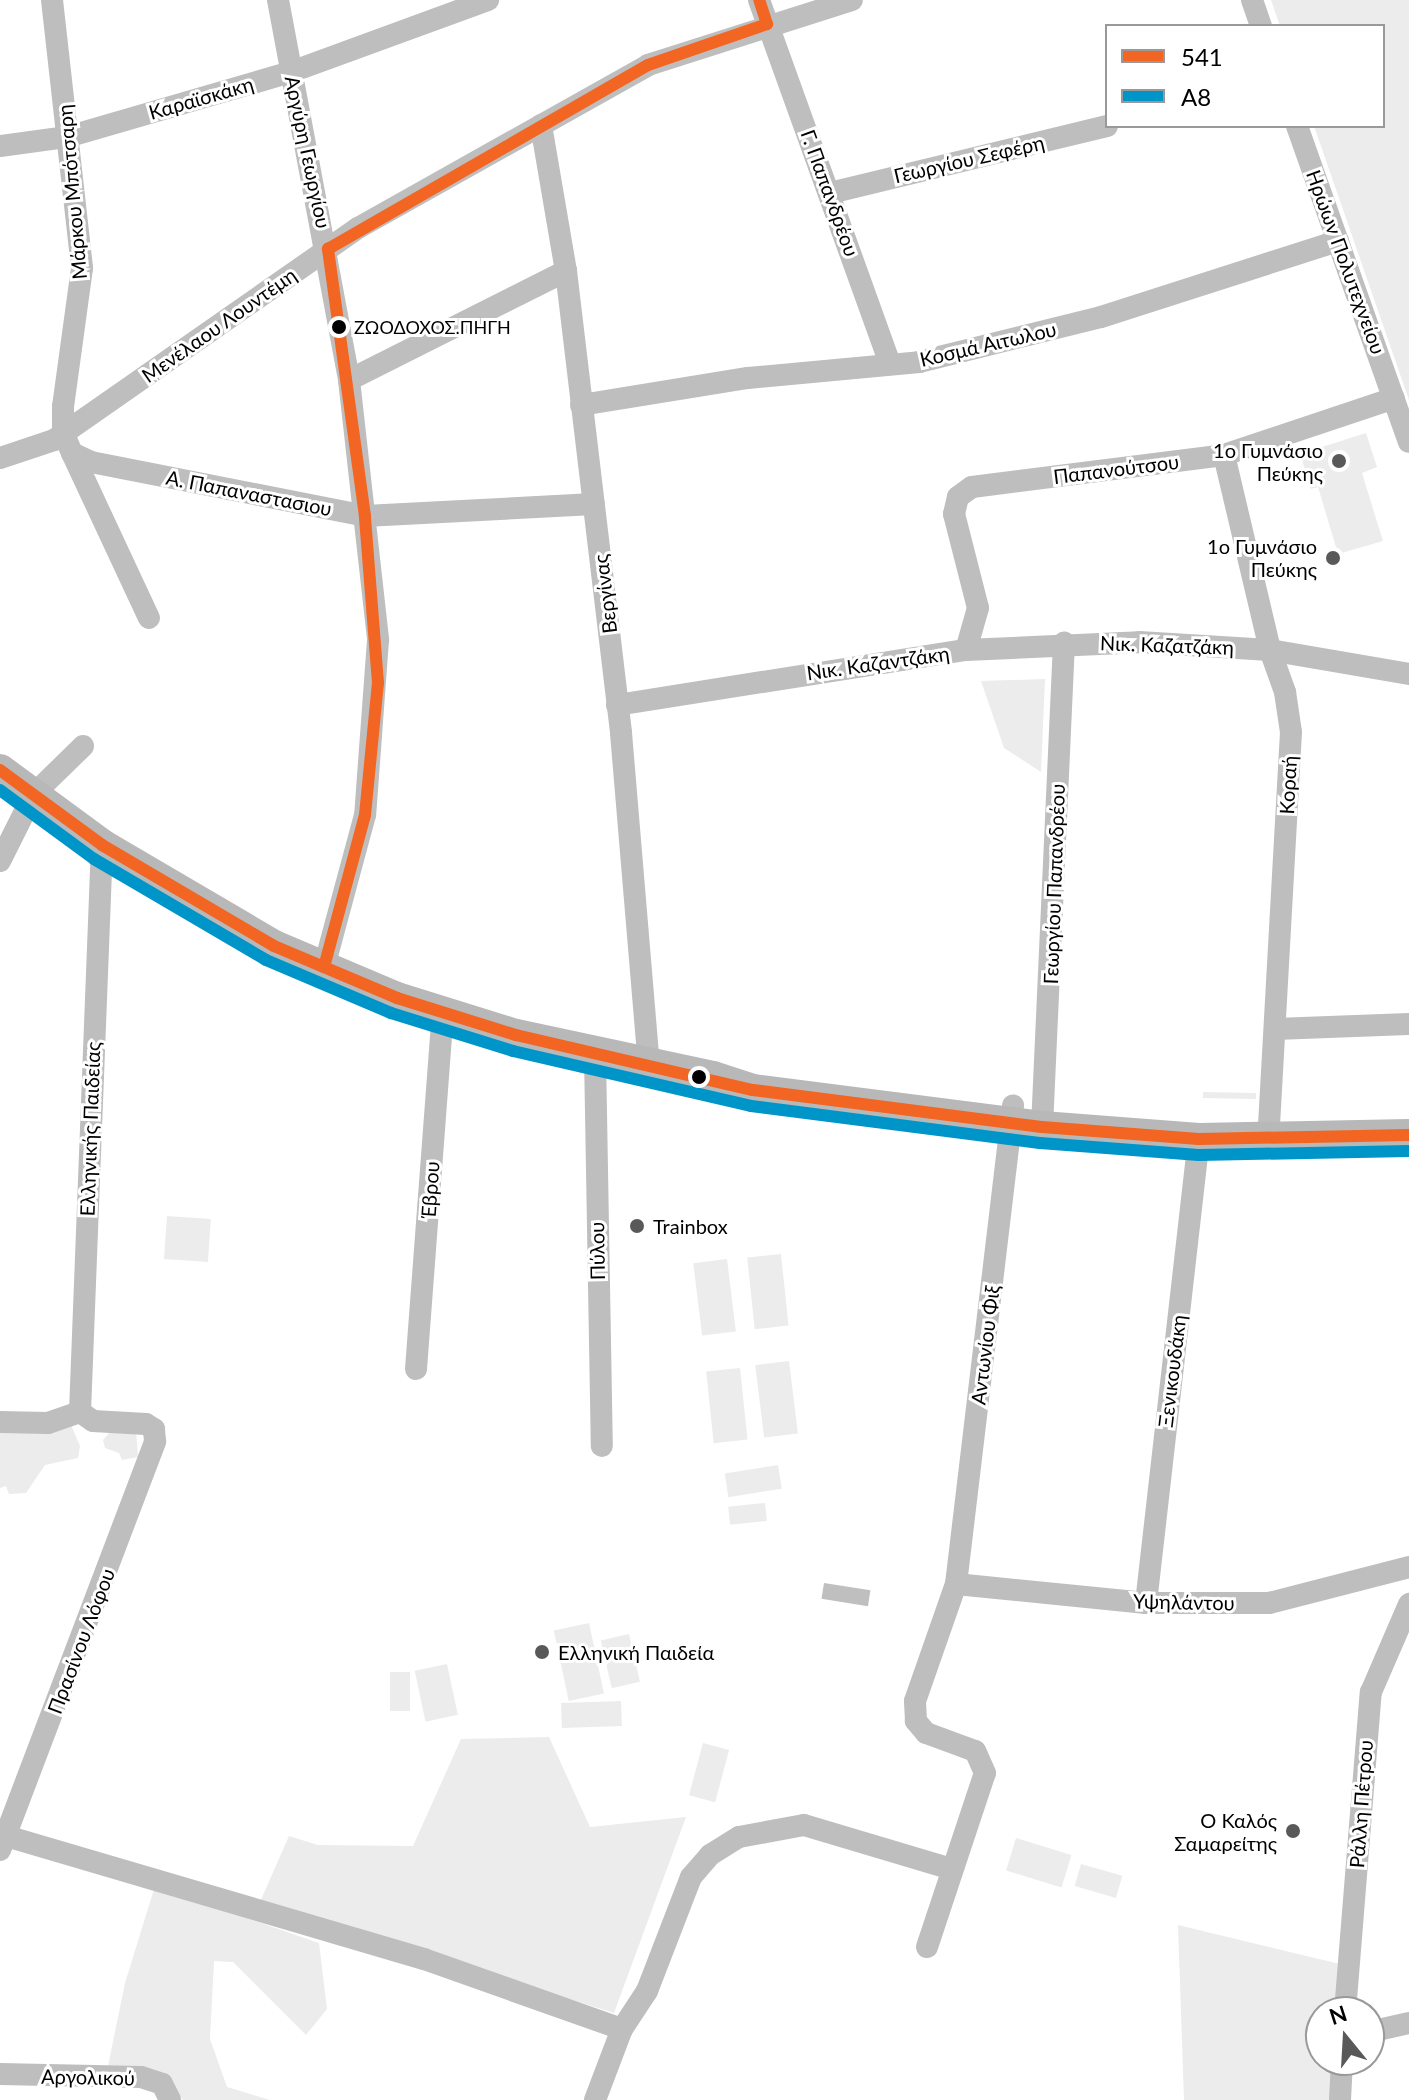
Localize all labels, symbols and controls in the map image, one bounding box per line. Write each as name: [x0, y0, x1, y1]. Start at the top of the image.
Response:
legend: [1105, 24, 1385, 128]
text: 541: [1181, 42, 1223, 71]
street label: Καραϊσκάκη: [146, 72, 256, 124]
street label: Αργύρη Γεωργίου: [280, 73, 336, 231]
text: A8: [1181, 82, 1211, 111]
street label: Μάρκου Μπότσαρη: [52, 104, 92, 280]
street label: Γ. Παπανδρέου: [796, 126, 864, 260]
street label: Γεωργίου Σεφέρη: [891, 130, 1047, 188]
street label: Ηρώων Πολυτεχνείου: [1301, 167, 1391, 357]
street label: Μενέλαου Λουντέμη: [137, 262, 301, 388]
place label: ΖΩΟΔΟΧΟΣ.ΠΗΓΗ: [354, 316, 511, 338]
street label: Κοσμά Αιτωλου: [917, 317, 1059, 371]
marker: ΖΩΟΔΟΧΟΣ.ΠΗΓΗ: [331, 319, 347, 335]
place label: 1ο Γυμνάσιο Πεύκης: [1213, 438, 1323, 485]
street label: Παπανούτσου: [1052, 449, 1180, 489]
marker: 1ο Γυμνάσιο Πεύκης: [1330, 452, 1348, 470]
street label: Α. Παπαναστασιου: [164, 465, 334, 521]
place label: 1o Γυμνάσιο Πεύκης: [1207, 534, 1317, 581]
marker: 1o Γυμνάσιο Πεύκης: [1324, 549, 1342, 567]
street label: Βεργίνας: [588, 553, 622, 635]
street label: Νικ. Καζατζάκη: [1100, 631, 1234, 659]
street label: Νικ. Καζαντζάκη: [805, 641, 951, 685]
street label: Κοραή: [1274, 755, 1302, 815]
street label: Γεωργίου Παπανδρέου: [1039, 783, 1069, 985]
street label: Ελληνικής Παιδείας: [75, 1041, 105, 1217]
unlabelled marker: [691, 1069, 707, 1085]
street label: Έβρου: [416, 1160, 444, 1220]
place label: Trainbox: [653, 1214, 728, 1238]
marker: Trainbox: [628, 1217, 646, 1235]
street label: Πύλου: [584, 1222, 610, 1280]
street label: Αντωνίου Φιξ: [966, 1284, 1004, 1406]
street label: Ξενικουδάκη: [1153, 1313, 1191, 1429]
street label: Πρασίνου Λόφου: [42, 1565, 120, 1717]
street label: Υψηλάντου: [1133, 1589, 1235, 1615]
place label: Ελληνική Παιδεία: [558, 1640, 714, 1664]
marker: Ελληνική Παιδεία: [533, 1643, 551, 1661]
street label: Ράλλη Πέτρου: [1345, 1739, 1377, 1869]
place label: Ο Καλός Σαμαρείτης: [1174, 1808, 1277, 1855]
marker: Ο Καλός Σαμαρείτης: [1284, 1822, 1302, 1840]
north arrow: [1305, 1996, 1385, 2076]
text: N: [1326, 1999, 1350, 2030]
street label: Αργολικού: [41, 2064, 135, 2090]

